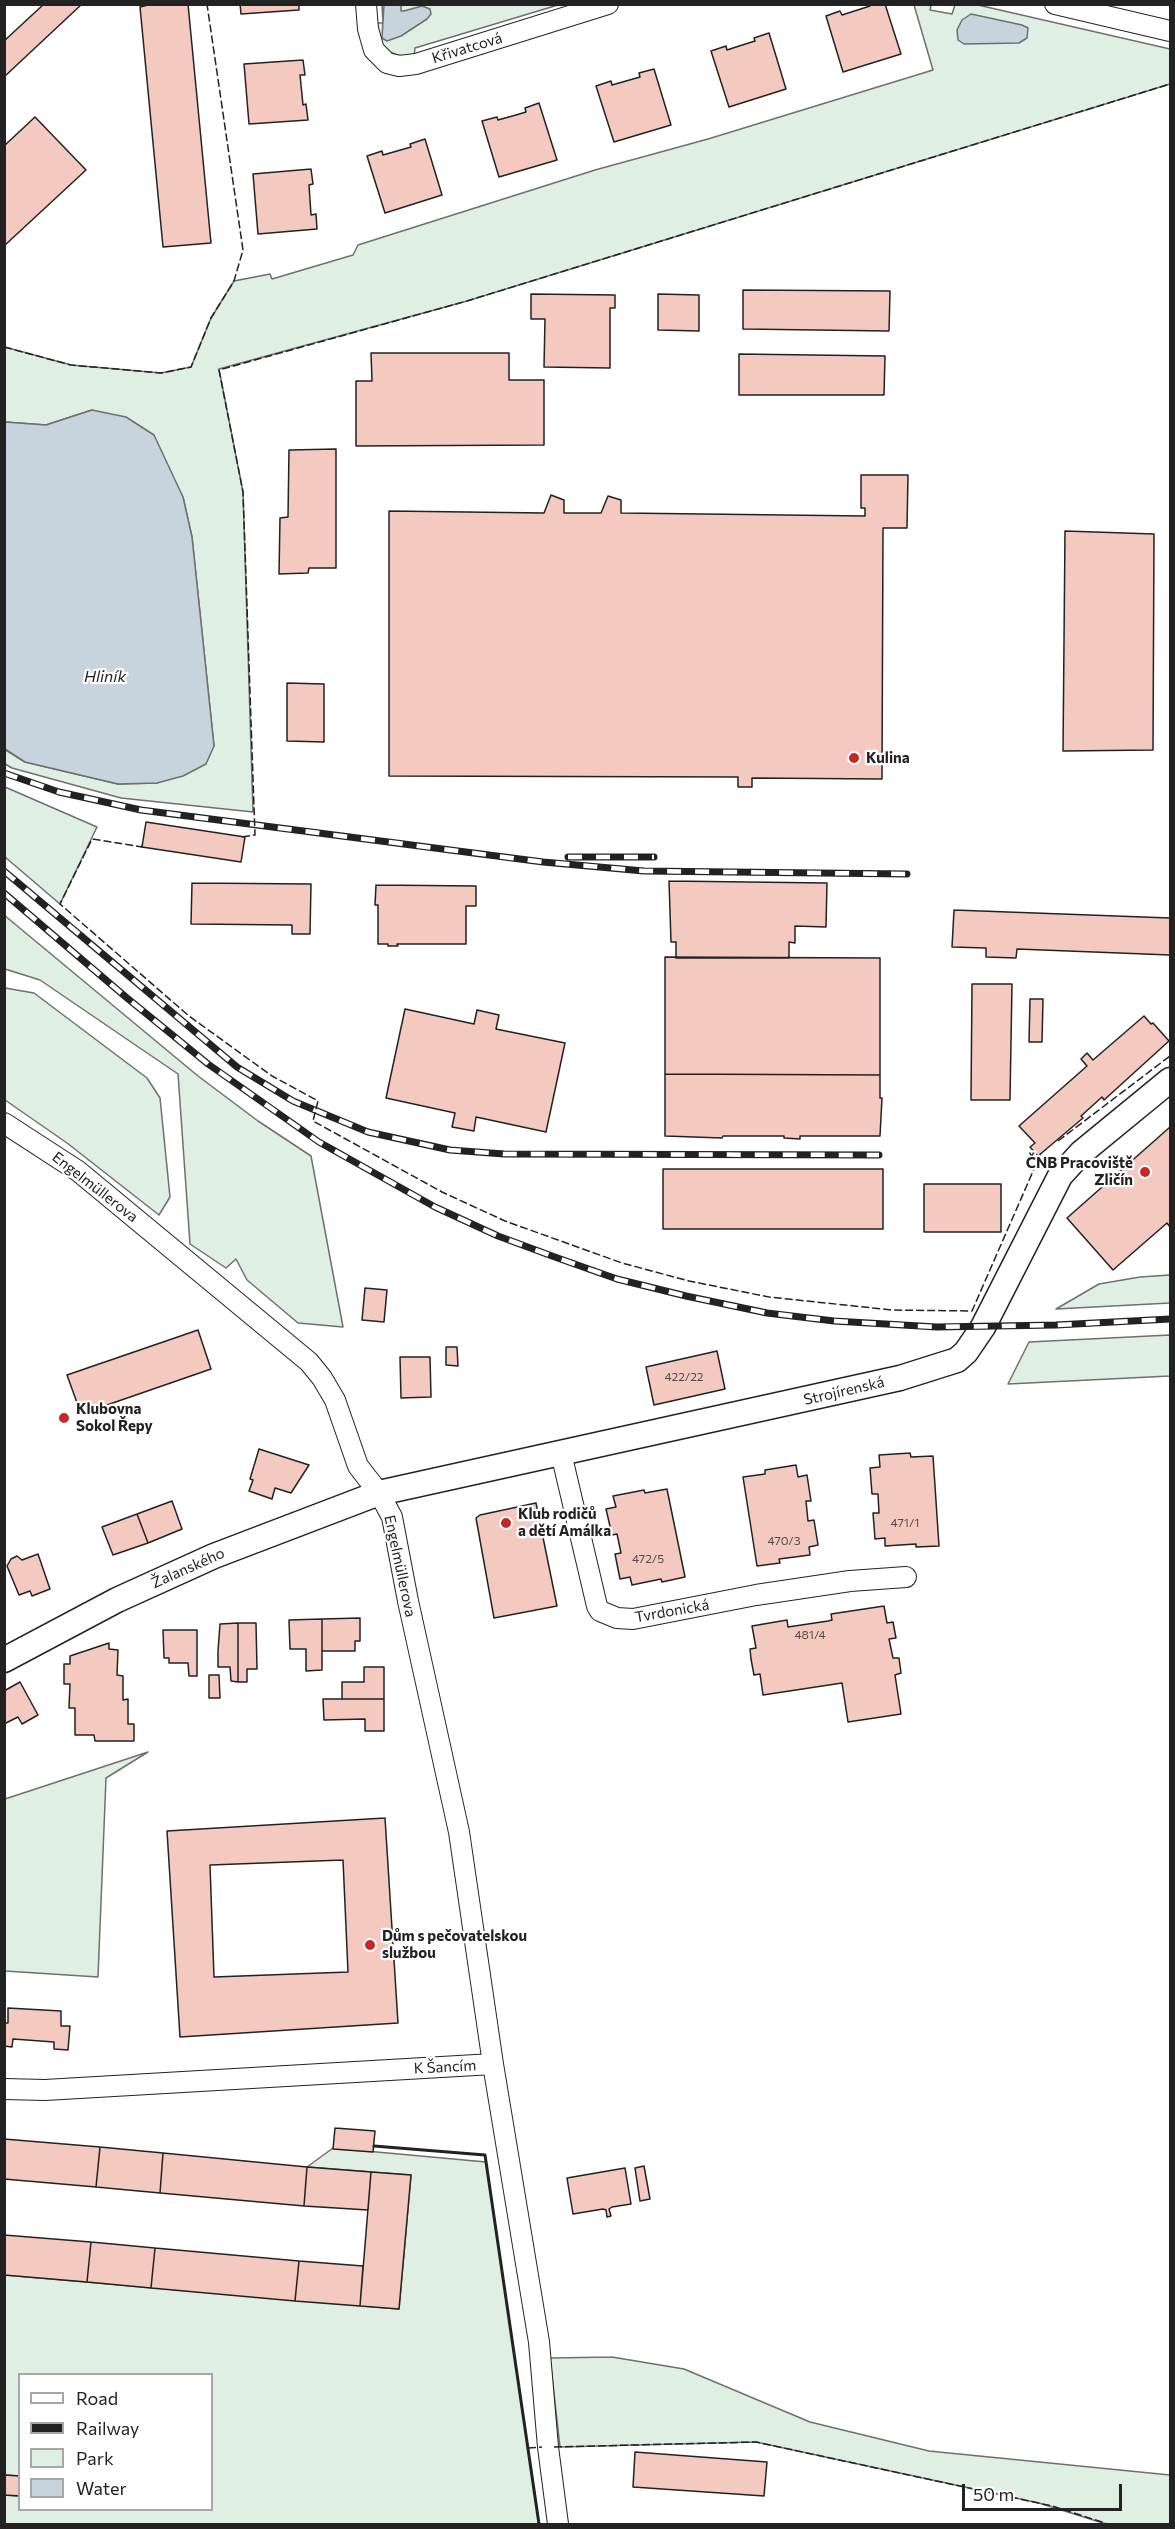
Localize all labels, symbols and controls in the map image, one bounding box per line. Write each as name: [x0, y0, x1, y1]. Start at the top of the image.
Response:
street label: Křivatcová: [430, 29, 504, 67]
water label: Hliník: [84, 667, 126, 687]
place label: Kulina: [866, 749, 910, 767]
marker: Kulina: [847, 751, 861, 765]
street label: Engelmüllerova: [48, 1148, 142, 1226]
place label: ČNB Pracoviště Zličín: [1026, 1154, 1133, 1189]
marker: ČNB Pracoviště Zličín: [1138, 1165, 1152, 1179]
house number: 422/22: [665, 1370, 703, 1384]
street label: Strojírenská: [802, 1373, 886, 1409]
place label: Klubovna Sokol Řepy: [76, 1400, 153, 1435]
marker: Klubovna Sokol Řepy: [57, 1411, 71, 1425]
place label: Klub rodičů a dětí Amálka: [518, 1505, 611, 1540]
street label: Engelmüllerova: [380, 1513, 420, 1619]
marker: Klub rodičů a dětí Amálka: [499, 1516, 513, 1530]
house number: 471/1: [891, 1516, 919, 1530]
house number: 470/3: [767, 1534, 801, 1548]
street label: Žalanského: [149, 1544, 227, 1592]
house number: 472/5: [632, 1552, 664, 1566]
street label: Tvrdonická: [633, 1596, 711, 1626]
house number: 481/4: [794, 1628, 826, 1642]
place label: Dům s pečovatelskou službou: [382, 1927, 527, 1962]
marker: Dům s pečovatelskou službou: [363, 1938, 377, 1952]
street label: K Šancím: [413, 2056, 477, 2078]
legend: [18, 2373, 213, 2511]
text: Road: [76, 2387, 118, 2409]
text: Railway: [76, 2417, 139, 2439]
text: Park: [76, 2447, 114, 2469]
scale bar: [965, 2472, 1126, 2510]
text: Water: [76, 2477, 127, 2499]
text: 50 m: [973, 2483, 1014, 2505]

